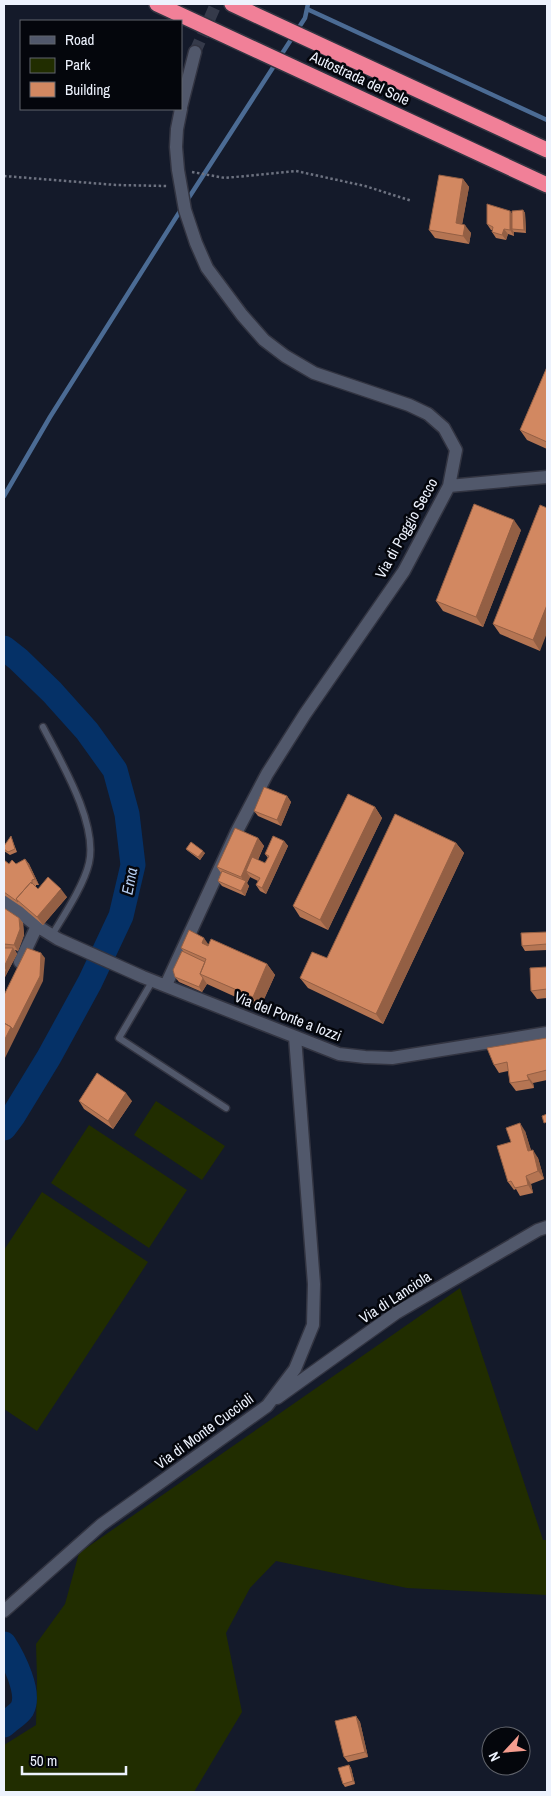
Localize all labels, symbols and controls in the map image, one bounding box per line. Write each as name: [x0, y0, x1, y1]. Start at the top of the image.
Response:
legend: [20, 20, 182, 110]
text: Road: [65, 29, 94, 50]
street label: Autostrada del Sole: [306, 45, 413, 110]
text: Park: [65, 54, 91, 75]
text: Building: [65, 79, 110, 100]
street label: Via di Poggio Secco: [370, 474, 442, 582]
water label: Ema: [116, 866, 142, 896]
street label: Via del Ponte a Iozzi: [231, 986, 345, 1046]
street label: Via di Lanciola: [355, 1266, 435, 1328]
street label: Via di Monte Cuccioli: [150, 1388, 258, 1474]
north arrow: [481, 1726, 531, 1776]
scale bar: [22, 1744, 126, 1776]
text: N: [484, 1749, 504, 1764]
text: 50 m: [30, 1750, 57, 1771]

